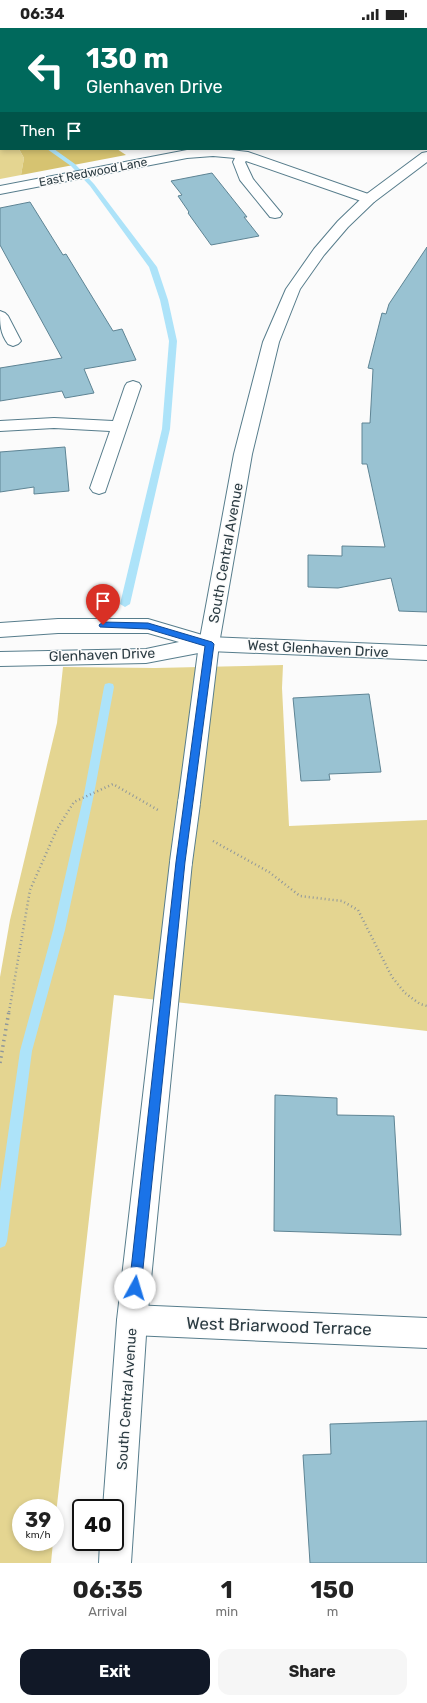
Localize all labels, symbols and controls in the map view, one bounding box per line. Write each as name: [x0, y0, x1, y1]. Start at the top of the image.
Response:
text: 06:34: [20, 5, 64, 23]
text: 130 m: [86, 42, 169, 75]
icon: left: [20, 44, 72, 96]
text: Glenhaven Drive: [86, 76, 223, 98]
icon: arrive: [63, 120, 85, 142]
text: Then: [20, 122, 55, 140]
street label: East Redwood Lane: [38, 155, 149, 189]
street label: South Central Avenue: [205, 481, 247, 624]
pin: [86, 584, 120, 625]
icon: arrive: [92, 590, 114, 612]
street label: West Glenhaven Drive: [247, 637, 389, 661]
street label: Glenhaven Drive: [49, 645, 156, 665]
position arrow: [114, 1267, 156, 1309]
street label: West Briarwood Terrace: [186, 1313, 372, 1339]
street label: South Central Avenue: [114, 1327, 140, 1470]
speed limit sign: 40: [72, 1499, 124, 1551]
text: 39: [25, 1508, 51, 1532]
text: km/h: [26, 1529, 50, 1541]
text: 06:35: [73, 1576, 143, 1604]
text: 1: [221, 1576, 233, 1604]
text: 150: [311, 1576, 354, 1604]
text: Arrival: [88, 1604, 127, 1619]
text: min: [215, 1604, 238, 1619]
text: m: [327, 1604, 338, 1619]
button: Exit: [20, 1649, 210, 1695]
button: Share: [218, 1649, 407, 1695]

